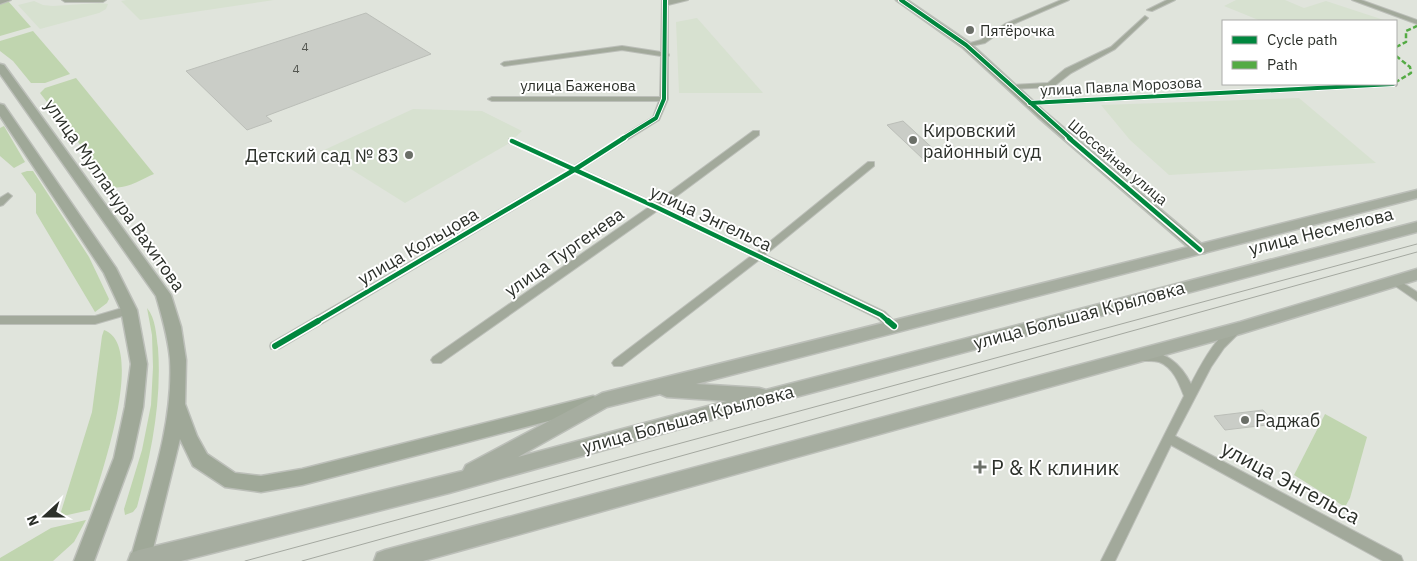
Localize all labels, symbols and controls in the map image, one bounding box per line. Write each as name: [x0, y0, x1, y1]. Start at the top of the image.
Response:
legend: [1222, 20, 1397, 85]
place label: Пятёрочка: [980, 21, 1055, 40]
marker: Пятёрочка: [964, 24, 976, 36]
text: Cycle path: [1267, 30, 1338, 49]
house number: 4: [301, 39, 309, 54]
text: Path: [1267, 55, 1298, 74]
house number: 4: [292, 61, 300, 76]
street label: улица Павла Морозова: [1040, 72, 1202, 100]
street label: улица Баженова: [520, 76, 636, 95]
street label: улица Мулланура Вахитова: [40, 94, 191, 296]
street label: Шоссейная улица: [1064, 115, 1172, 209]
place label: Кировский районный суд: [923, 119, 1041, 163]
marker: Кировский районный суд: [907, 134, 919, 146]
place label: Детский сад № 83: [245, 144, 399, 167]
marker: Детский сад № 83: [403, 149, 415, 161]
street label: улица Энгельса: [646, 180, 776, 256]
street label: улица Кольцова: [354, 202, 483, 290]
street label: улица Тургенева: [500, 202, 628, 302]
street label: улица Несмелова: [1246, 202, 1396, 260]
street label: улица Большая Крыловка: [971, 276, 1188, 354]
street label: улица Большая Крыловка: [580, 380, 797, 458]
place label: Раджаб: [1255, 409, 1320, 432]
marker: Раджаб: [1239, 414, 1251, 426]
street label: улица Энгельса: [1217, 434, 1365, 530]
place label: Р & К клиник: [991, 453, 1119, 481]
marker: Р & К клиник: [973, 460, 987, 474]
north arrow: [20, 491, 70, 541]
text: N: [23, 513, 43, 529]

